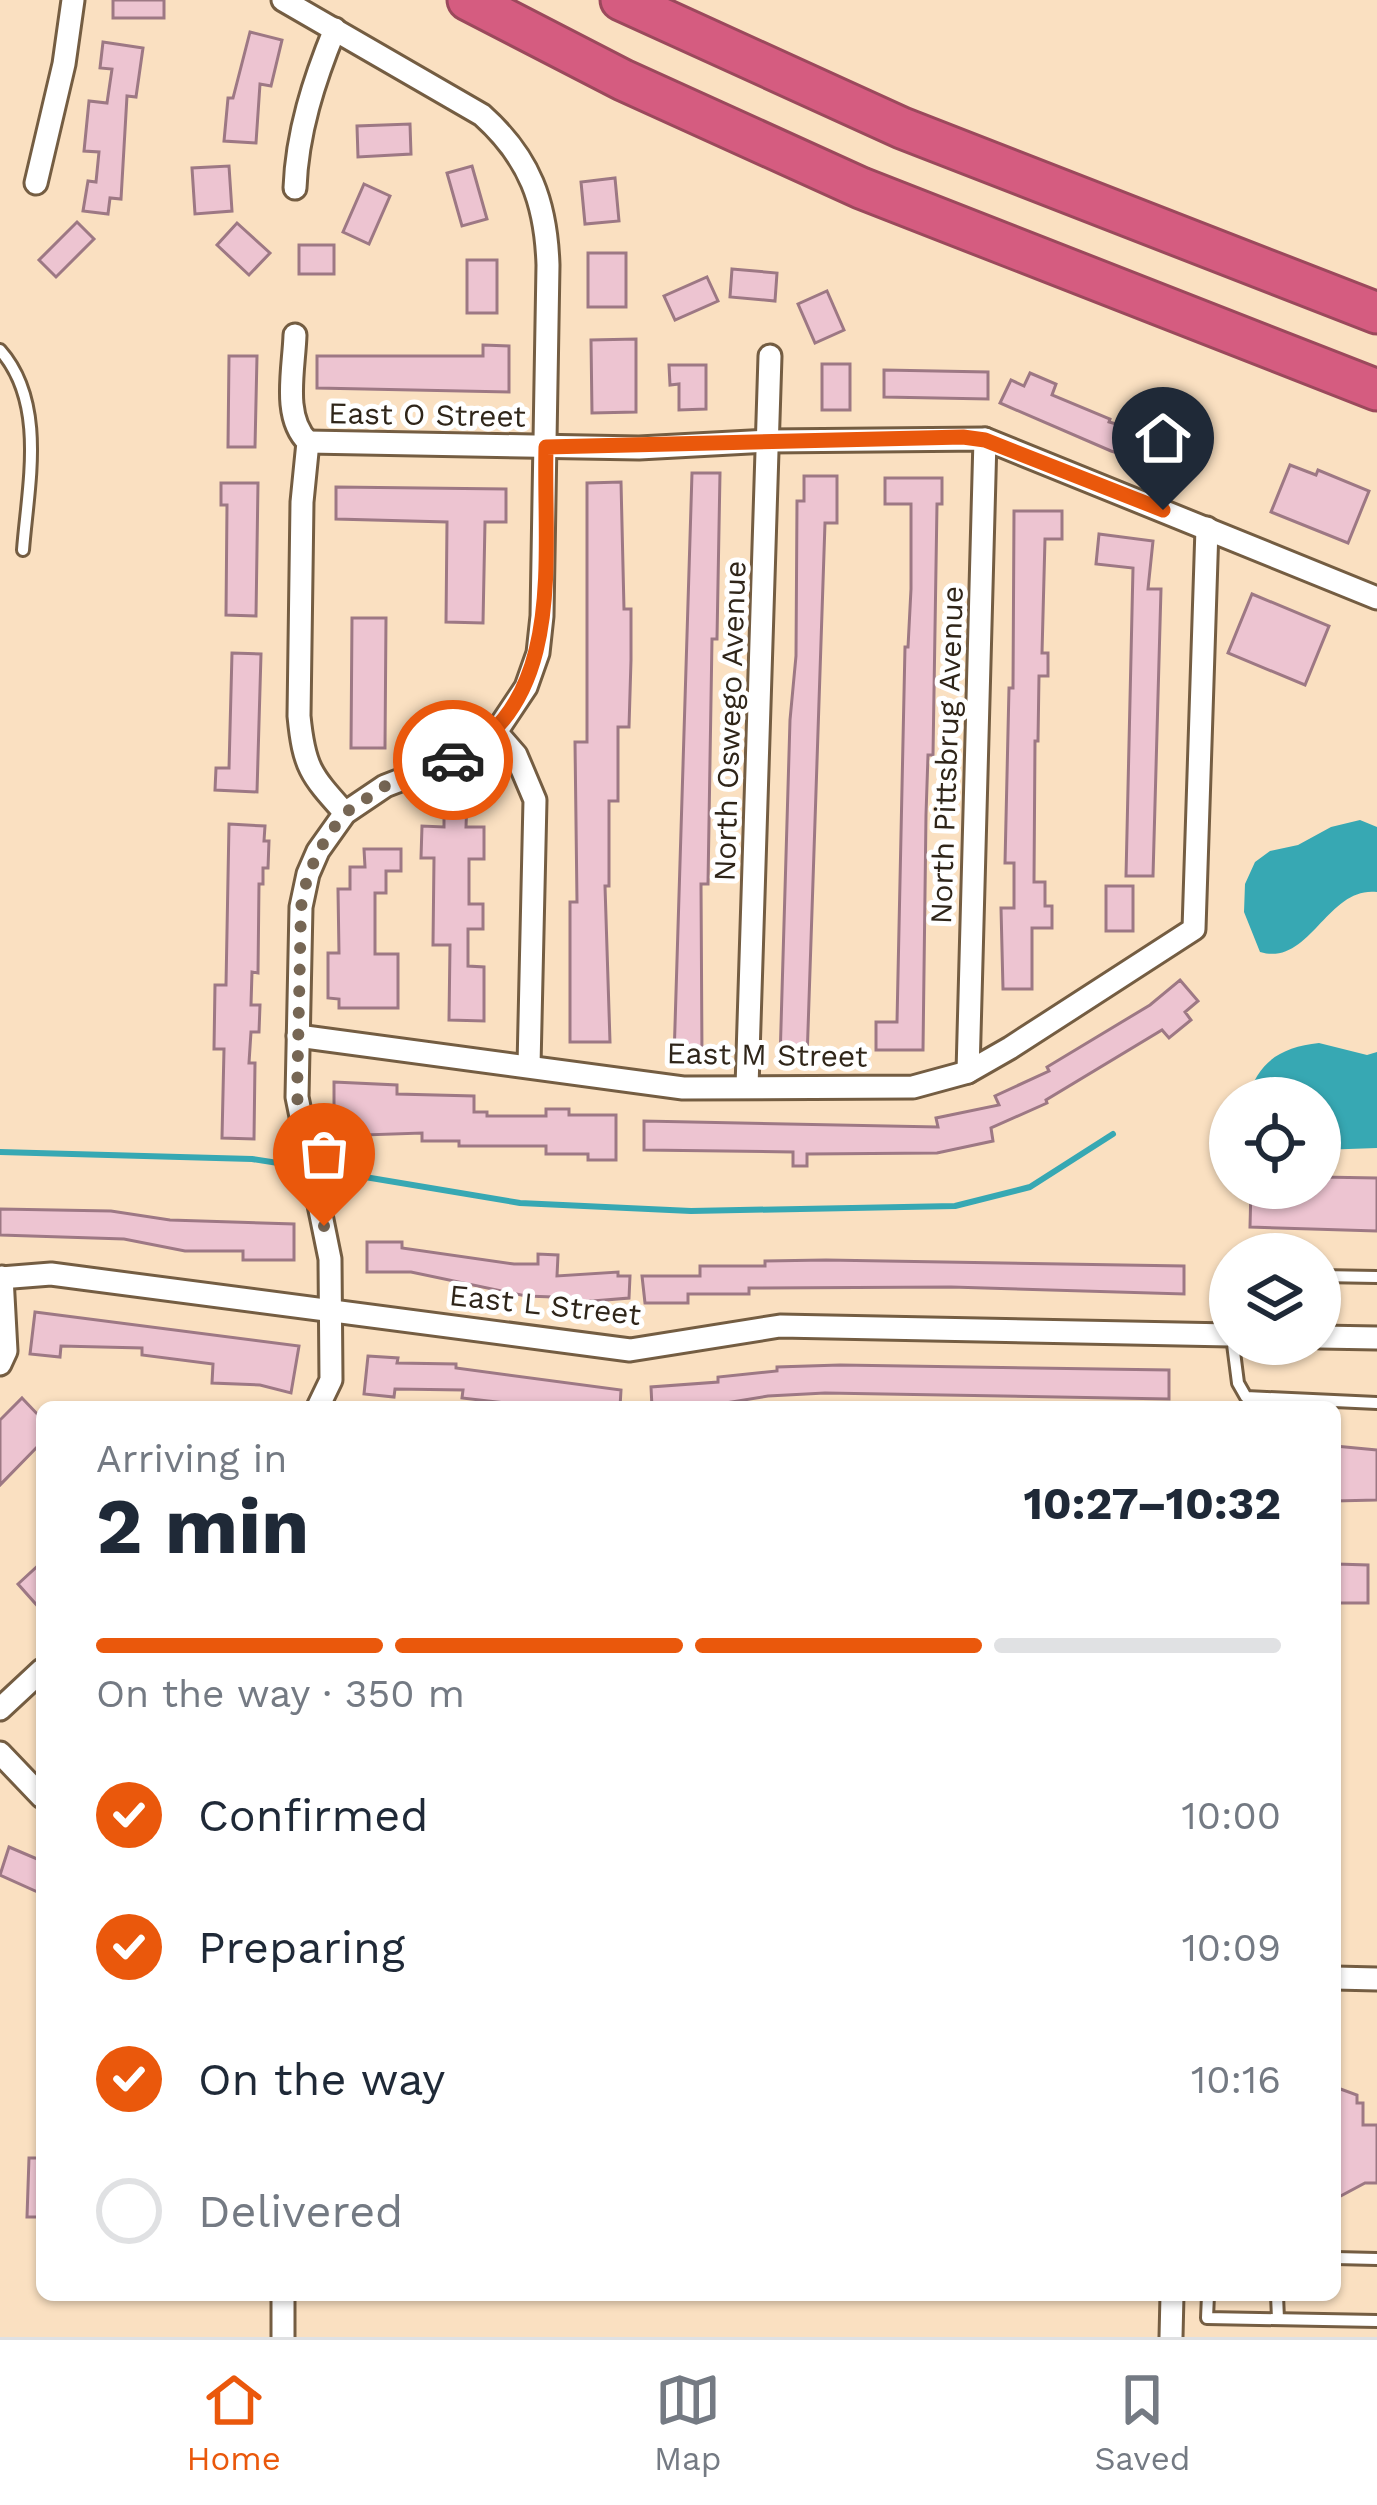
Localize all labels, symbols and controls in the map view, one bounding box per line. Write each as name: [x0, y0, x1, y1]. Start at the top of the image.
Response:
pin: [1112, 387, 1214, 510]
street label: East O Street: [328, 395, 527, 434]
icon: home: [1130, 405, 1196, 471]
street label: North Oswego Avenue: [706, 560, 753, 882]
street label: North Pittsbrug Avenue: [923, 585, 970, 925]
courier: [393, 700, 513, 820]
icon: car: [420, 727, 486, 793]
street label: East M Street: [666, 1035, 868, 1074]
map controls: [1209, 1077, 1341, 1365]
button: locate: [1209, 1077, 1341, 1209]
pin: [273, 1103, 375, 1226]
icon: bag: [291, 1121, 357, 1187]
button: layers: [1209, 1233, 1341, 1365]
street label: East L Street: [448, 1277, 643, 1332]
text: Arriving in: [96, 1436, 287, 1481]
text: 10:27–10:32: [1023, 1477, 1281, 1530]
text: 2 min: [96, 1480, 309, 1572]
text: On the way · 350 m: [96, 1671, 465, 1716]
icon: check: [96, 1782, 162, 1848]
text: Confirmed: [198, 1789, 429, 1842]
text: 10:00: [1181, 1793, 1281, 1838]
icon: check: [96, 1914, 162, 1980]
text: Preparing: [198, 1921, 405, 1974]
text: 10:09: [1182, 1925, 1281, 1970]
icon: check: [96, 2046, 162, 2112]
text: On the way: [198, 2053, 445, 2106]
text: 10:16: [1191, 2057, 1281, 2102]
text: Delivered: [198, 2185, 403, 2238]
tab: Home: [187, 2367, 281, 2478]
tab: Map: [654, 2367, 721, 2478]
tab: Saved: [1095, 2367, 1190, 2478]

